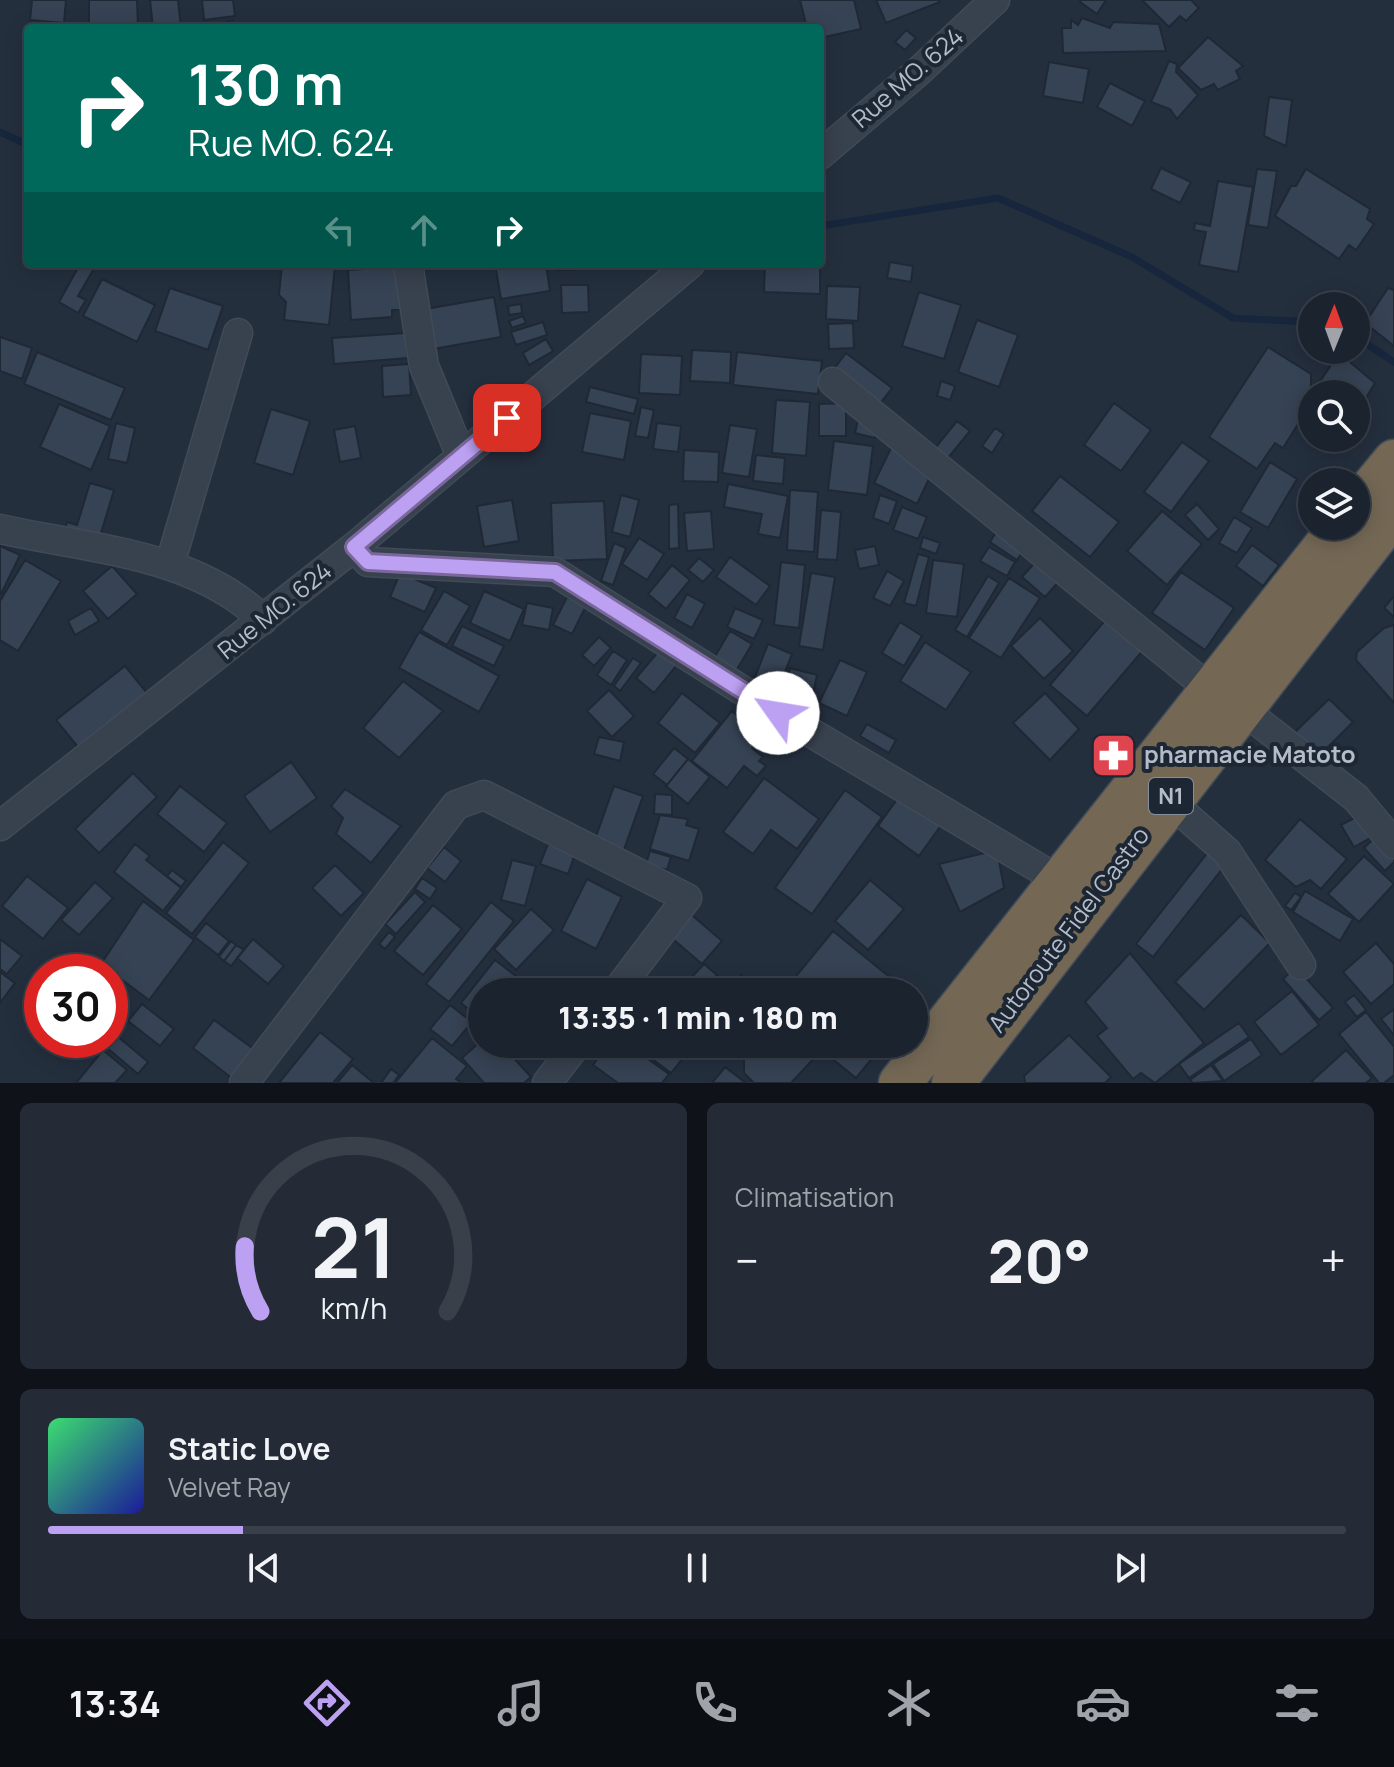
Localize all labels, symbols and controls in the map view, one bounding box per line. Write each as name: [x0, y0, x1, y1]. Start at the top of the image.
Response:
street label: Rue MO. 624: [844, 19, 970, 134]
text: 130 m: [188, 45, 344, 122]
icon: right: [56, 56, 160, 160]
text: Rue MO. 624: [188, 118, 395, 167]
icon: left: [318, 208, 362, 252]
icon: ahead: [402, 208, 446, 252]
icon: right: [486, 208, 530, 252]
north arrow: [1298, 292, 1370, 364]
map controls: [1298, 292, 1370, 540]
button: search: [1298, 380, 1370, 452]
pin: [473, 384, 541, 452]
icon: arrive: [485, 396, 529, 440]
button: layers: [1298, 468, 1370, 540]
street label: Rue MO. 624: [210, 554, 338, 666]
position arrow: [736, 671, 820, 755]
pharmacy icon: pharmacie Matoto: [1089, 731, 1137, 779]
place label: pharmacie Matoto: [1144, 737, 1356, 770]
road number: N1: [1149, 778, 1193, 814]
street label: Autoroute Fidel Castro: [980, 820, 1156, 1039]
speed limit sign: 30: [24, 954, 128, 1058]
text: 13:35 · 1 min · 180 m: [558, 997, 838, 1038]
text: Climatisation: [735, 1179, 894, 1215]
text: 21: [311, 1189, 396, 1303]
text: 20°: [988, 1219, 1092, 1301]
text: −: [735, 1230, 759, 1290]
text: +: [1321, 1230, 1346, 1290]
text: km/h: [320, 1289, 387, 1328]
text: Static Love: [168, 1428, 331, 1469]
text: Velvet Ray: [168, 1469, 291, 1505]
icon: previous: [242, 1546, 286, 1590]
icon: pause: [675, 1546, 719, 1590]
icon: next: [1108, 1546, 1152, 1590]
icon: directions: [299, 1675, 355, 1731]
icon: music: [493, 1675, 549, 1731]
icon: phone: [687, 1675, 743, 1731]
icon: climate: [881, 1675, 937, 1731]
icon: car: [1075, 1675, 1131, 1731]
icon: filters: [1269, 1675, 1325, 1731]
text: 13:34: [69, 1679, 161, 1728]

